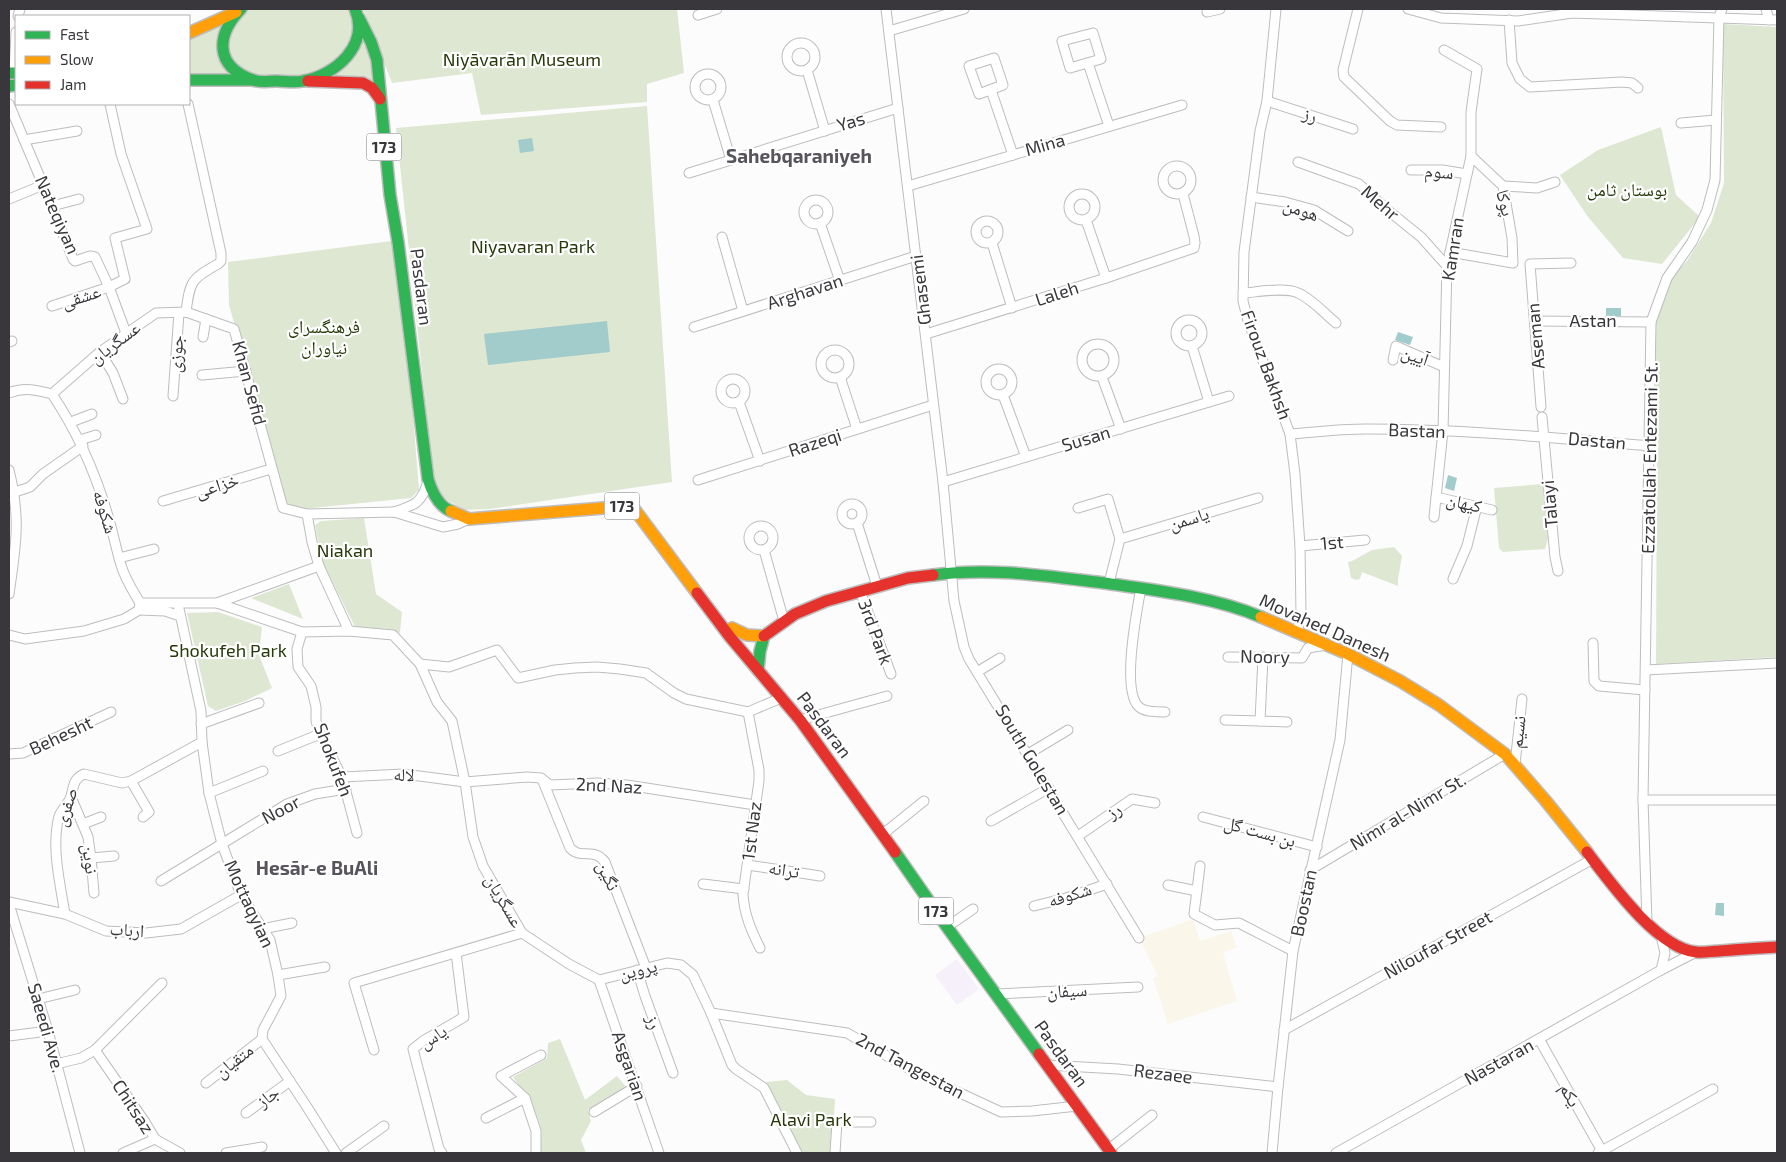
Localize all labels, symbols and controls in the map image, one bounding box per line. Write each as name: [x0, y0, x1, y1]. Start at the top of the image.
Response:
legend: [15, 15, 190, 105]
text: Fast: [60, 25, 90, 43]
park label: Niyāvarān Museum: [443, 48, 601, 70]
text: Slow: [60, 50, 94, 68]
text: Jam: [60, 75, 86, 93]
street label: رز: [1299, 101, 1320, 127]
street label: Yas: [834, 106, 867, 136]
street label: Mina: [1022, 128, 1067, 160]
road number: 173: [366, 134, 402, 160]
district label: Sahebqaraniyeh: [726, 144, 872, 168]
street label: سوم: [1424, 159, 1454, 185]
street label: Nateqiyan: [31, 172, 85, 257]
park label: بوستان ثامن: [1587, 178, 1667, 201]
street label: Mehr: [1357, 180, 1404, 225]
street label: پوکا: [1491, 187, 1520, 219]
street label: هومن: [1280, 193, 1322, 226]
street label: Kamran: [1436, 216, 1468, 282]
park label: Niyavaran Park: [471, 235, 595, 257]
street label: Pasdaran: [406, 247, 438, 327]
street label: Ghasemi: [905, 254, 935, 327]
street label: Arghavan: [764, 268, 845, 314]
street label: Laleh: [1032, 276, 1081, 310]
street label: عشقی: [58, 279, 104, 314]
street label: Aseman: [1521, 302, 1549, 370]
street label: Firouz Bakhsh: [1237, 307, 1297, 422]
street label: Astan: [1569, 309, 1617, 331]
park label: فرهنگسرای نیاوران: [288, 315, 360, 359]
street label: عسگریان: [85, 316, 145, 369]
street label: جوزی: [163, 334, 188, 374]
street label: Khan Sefid: [228, 338, 272, 427]
street label: آیین: [1398, 340, 1432, 371]
street label: Ezzatollah Entezami St.: [1636, 362, 1662, 554]
street label: Bastan: [1388, 418, 1446, 442]
street label: Susan: [1059, 420, 1113, 456]
street label: Razeqi: [785, 423, 844, 461]
street label: Dastan: [1567, 427, 1627, 453]
street label: خزاعی: [192, 468, 241, 503]
street label: Talayi: [1536, 479, 1562, 529]
street label: شکوفه: [89, 487, 123, 536]
street label: کیهان: [1444, 487, 1485, 518]
road number: 173: [604, 492, 640, 520]
street label: یاسمن: [1166, 502, 1212, 535]
street label: 1st: [1319, 530, 1345, 554]
park label: Niakan: [317, 539, 373, 561]
street label: Movahed Danesh: [1256, 588, 1394, 666]
street label: 3rd Park: [854, 596, 898, 667]
park label: Shokufeh Park: [169, 639, 287, 661]
street label: Noory: [1240, 645, 1291, 667]
street label: Pasdaran: [793, 687, 857, 762]
street label: South Golestan: [991, 700, 1074, 819]
street label: Behesht: [25, 711, 96, 759]
street label: نسیم: [1504, 714, 1532, 750]
street label: Shokufeh: [310, 720, 358, 800]
street label: لاله: [393, 763, 415, 785]
street label: Nimr al-Nimr St.: [1345, 768, 1470, 854]
street label: 2nd Naz: [575, 772, 643, 798]
street label: صفری: [48, 785, 83, 829]
street label: Noor: [258, 790, 304, 828]
street label: رز: [1101, 797, 1125, 824]
street label: 1st Naz: [736, 800, 766, 861]
street label: بن بست گل: [1222, 811, 1299, 852]
street label: نوین: [77, 843, 104, 875]
street label: Mottaqyian: [220, 856, 280, 951]
district label: Hesār-e BuAli: [256, 856, 378, 879]
street label: ترانه: [767, 856, 801, 882]
street label: نگین: [591, 857, 625, 894]
street label: Boostan: [1285, 867, 1321, 938]
street label: عسگریان: [480, 870, 529, 932]
street label: شکوفه: [1045, 877, 1094, 911]
road number: 173: [918, 898, 954, 924]
street label: Niloufar Street: [1379, 905, 1496, 983]
street label: ارباب: [109, 917, 145, 942]
street label: پروین: [616, 954, 659, 985]
street label: سیفان: [1046, 978, 1088, 1003]
street label: Saeedi Ave.: [24, 981, 70, 1075]
street label: رز: [642, 1010, 668, 1032]
street label: Pasdaran: [1030, 1016, 1093, 1091]
street label: یاس: [414, 1019, 451, 1054]
street label: 2nd Tangestan: [853, 1027, 968, 1103]
street label: Asgarian: [608, 1028, 652, 1103]
street label: Nastaran: [1460, 1033, 1537, 1089]
street label: متقیان: [210, 1038, 258, 1083]
street label: Rezaee: [1132, 1058, 1194, 1088]
street label: Chitsaz: [108, 1075, 159, 1138]
street label: یکم: [1554, 1079, 1586, 1111]
street label: جاز: [251, 1081, 283, 1113]
park label: Alavi Park: [770, 1108, 852, 1130]

